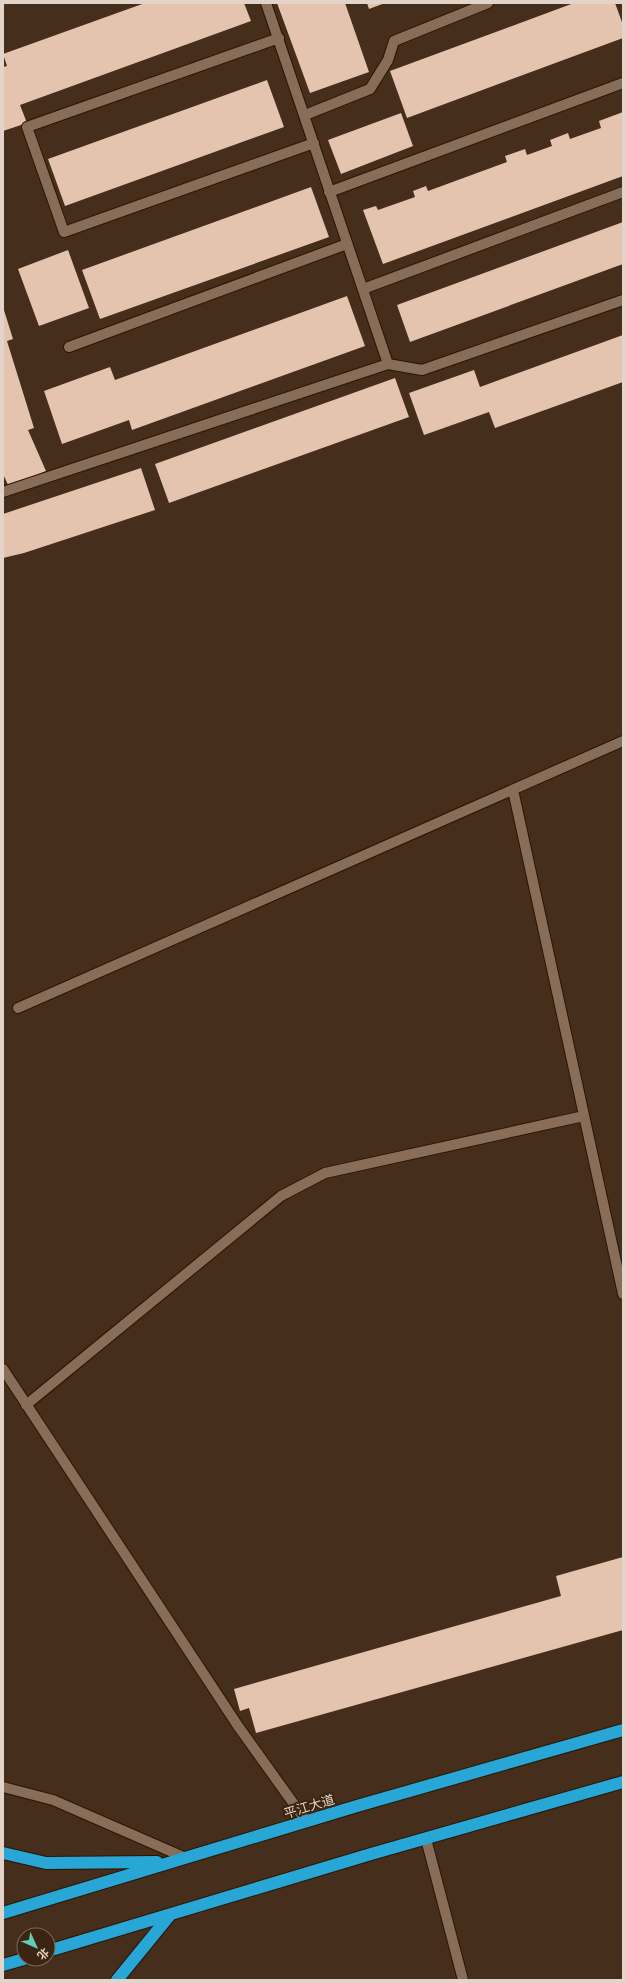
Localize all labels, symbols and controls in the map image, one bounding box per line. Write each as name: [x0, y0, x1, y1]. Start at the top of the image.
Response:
street label: 平江大道: [281, 1790, 336, 1821]
north arrow: [16, 1927, 56, 1967]
text: 北: [34, 1945, 53, 1964]

